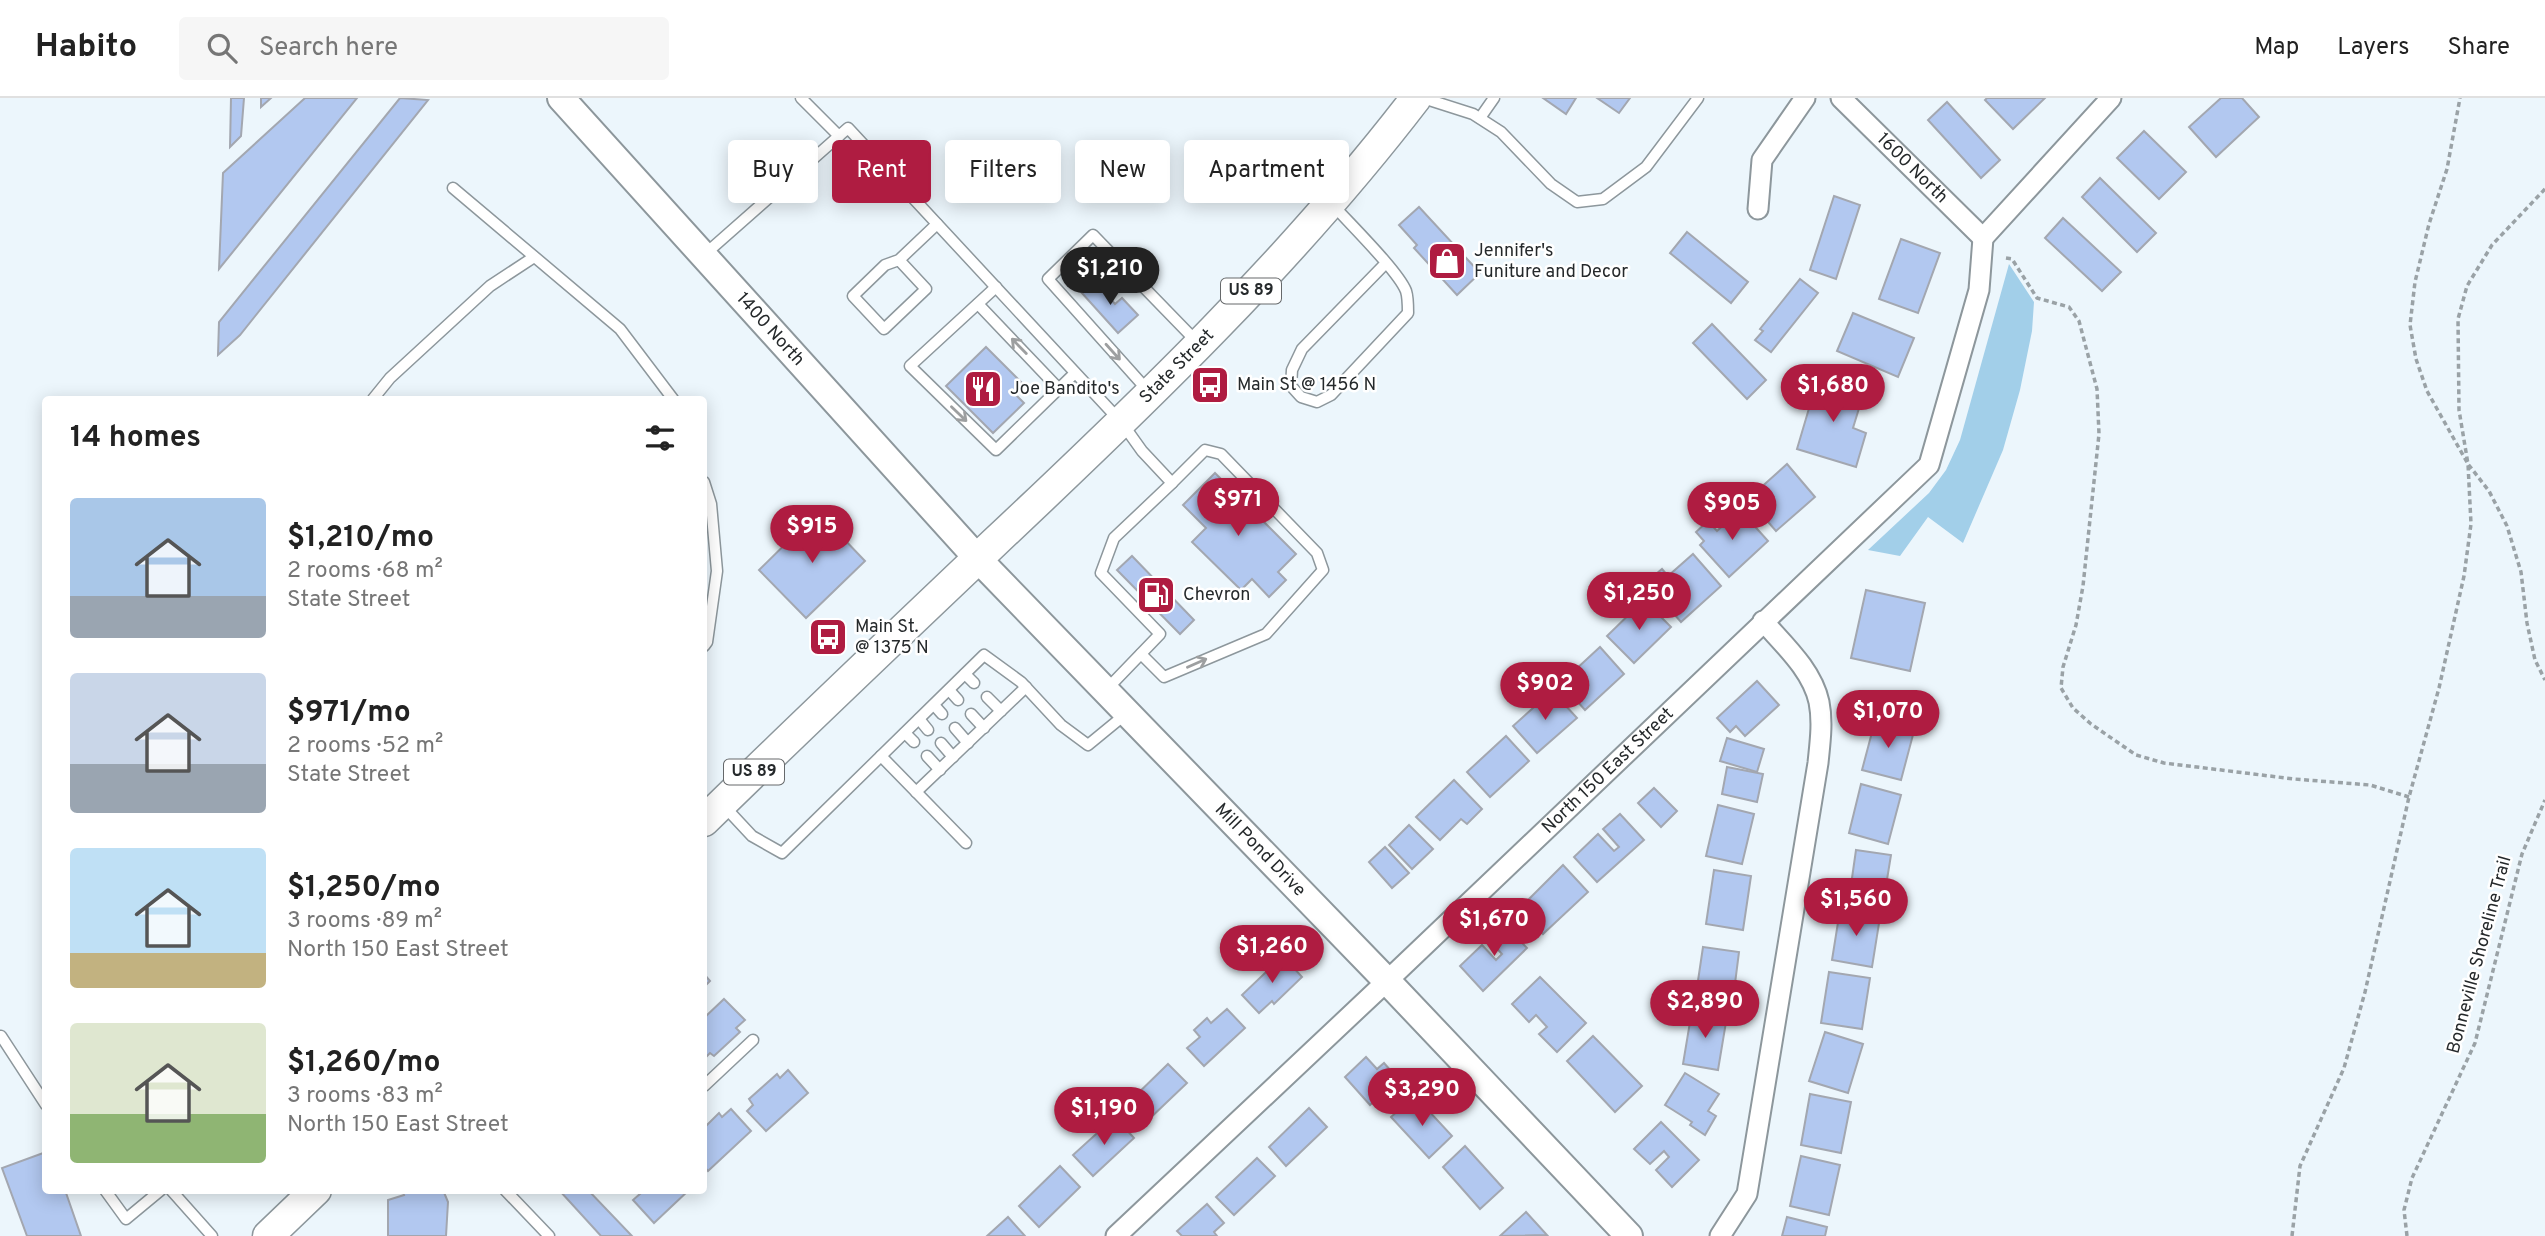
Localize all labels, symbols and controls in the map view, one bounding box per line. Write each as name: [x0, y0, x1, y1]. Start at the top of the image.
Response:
search box: [179, 17, 669, 80]
text: Habito: [35, 27, 137, 69]
icon: search: [203, 29, 241, 67]
text: Search here: [259, 32, 398, 65]
text: Map: [2254, 33, 2299, 63]
text: Layers: [2337, 33, 2409, 63]
text: Share: [2447, 33, 2510, 63]
street label: 1600 North: [1872, 128, 1953, 208]
chip: Buy: [728, 140, 818, 203]
chip: Rent: [832, 140, 931, 203]
chip: Filters: [945, 140, 1061, 203]
chip: New: [1075, 140, 1170, 203]
chip: Apartment: [1184, 140, 1349, 203]
shop icon: Jennifer's Funiture and Decor: [1426, 240, 1468, 282]
place label: Jennifer's Funiture and Decor: [1474, 240, 1628, 284]
pin: $1,210: [1053, 248, 1167, 307]
text: $1,210: [1076, 255, 1144, 284]
road number: US 89: [1221, 279, 1281, 304]
street label: 1400 North: [731, 288, 809, 371]
street label: State Street: [1135, 324, 1219, 409]
one-way arrow: [1010, 338, 1027, 355]
one-way arrow: [1105, 343, 1121, 361]
bus stop icon: Main St @ 1456 N: [1189, 364, 1231, 406]
pin: $1,680: [1776, 364, 1890, 424]
restaurant icon: Joe Bandito's: [962, 368, 1004, 410]
text: $1,680: [1797, 372, 1869, 401]
place label: Main St @ 1456 N: [1237, 374, 1376, 397]
place label: Joe Bandito's: [1010, 378, 1120, 401]
one-way arrow: [950, 405, 967, 422]
icon: filters: [641, 419, 679, 457]
text: 14 homes: [70, 420, 201, 457]
pin: $971: [1197, 478, 1279, 538]
pin: $905: [1691, 482, 1773, 542]
text: $971: [1213, 486, 1263, 515]
text: $905: [1703, 490, 1761, 519]
pin: $915: [771, 505, 853, 565]
text: $915: [786, 513, 838, 542]
text: $1,210/mo: [287, 520, 434, 557]
icon: home: [126, 526, 210, 610]
text: 2 rooms · 68 m²: [287, 557, 443, 586]
pin: $1,250: [1582, 573, 1696, 632]
fuel station icon: Chevron: [1135, 574, 1177, 616]
text: $1,250: [1603, 580, 1675, 609]
place label: Chevron: [1183, 584, 1250, 607]
text: State Street: [287, 586, 410, 615]
bus stop icon: Main St. @ 1375 N: [807, 616, 849, 658]
place label: Main St. @ 1375 N: [855, 616, 929, 660]
one-way arrow: [1185, 656, 1207, 669]
pin: $902: [1504, 662, 1586, 722]
text: $902: [1516, 670, 1574, 699]
pin: $1,070: [1831, 690, 1945, 750]
text: $971/mo: [287, 695, 411, 732]
text: $1,070: [1852, 698, 1924, 727]
icon: home: [126, 701, 210, 785]
street label: North 150 East Street: [1537, 703, 1679, 839]
text: 2 rooms · 52 m²: [287, 732, 443, 761]
road number: US 89: [724, 760, 784, 785]
text: State Street: [287, 761, 410, 790]
street label: Mill Pond Drive: [1210, 798, 1311, 902]
street label: Bonneville Shoreline Trail: [2443, 854, 2517, 1056]
text: $1,250/mo: [287, 870, 440, 907]
icon: home: [126, 876, 210, 960]
pin: $1,560: [1799, 878, 1913, 938]
text: $1,560: [1820, 886, 1892, 915]
pin: $1,670: [1437, 898, 1551, 958]
text: $1,670: [1459, 906, 1529, 935]
text: 3 rooms · 89 m²: [287, 907, 442, 936]
pin: $1,260: [1215, 926, 1329, 985]
text: $1,260: [1236, 933, 1308, 962]
text: North 150 East Street: [287, 936, 509, 965]
pin: $2,890: [1648, 981, 1762, 1040]
text: $2,890: [1666, 988, 1744, 1017]
text: $1,260/mo: [287, 1045, 441, 1082]
icon: home: [126, 1051, 210, 1135]
pin: $3,290: [1365, 1068, 1479, 1128]
text: $3,290: [1384, 1076, 1460, 1105]
text: 3 rooms · 83 m²: [287, 1082, 443, 1111]
pin: $1,190: [1047, 1088, 1161, 1147]
text: $1,190: [1070, 1095, 1138, 1124]
text: North 150 East Street: [287, 1111, 509, 1140]

